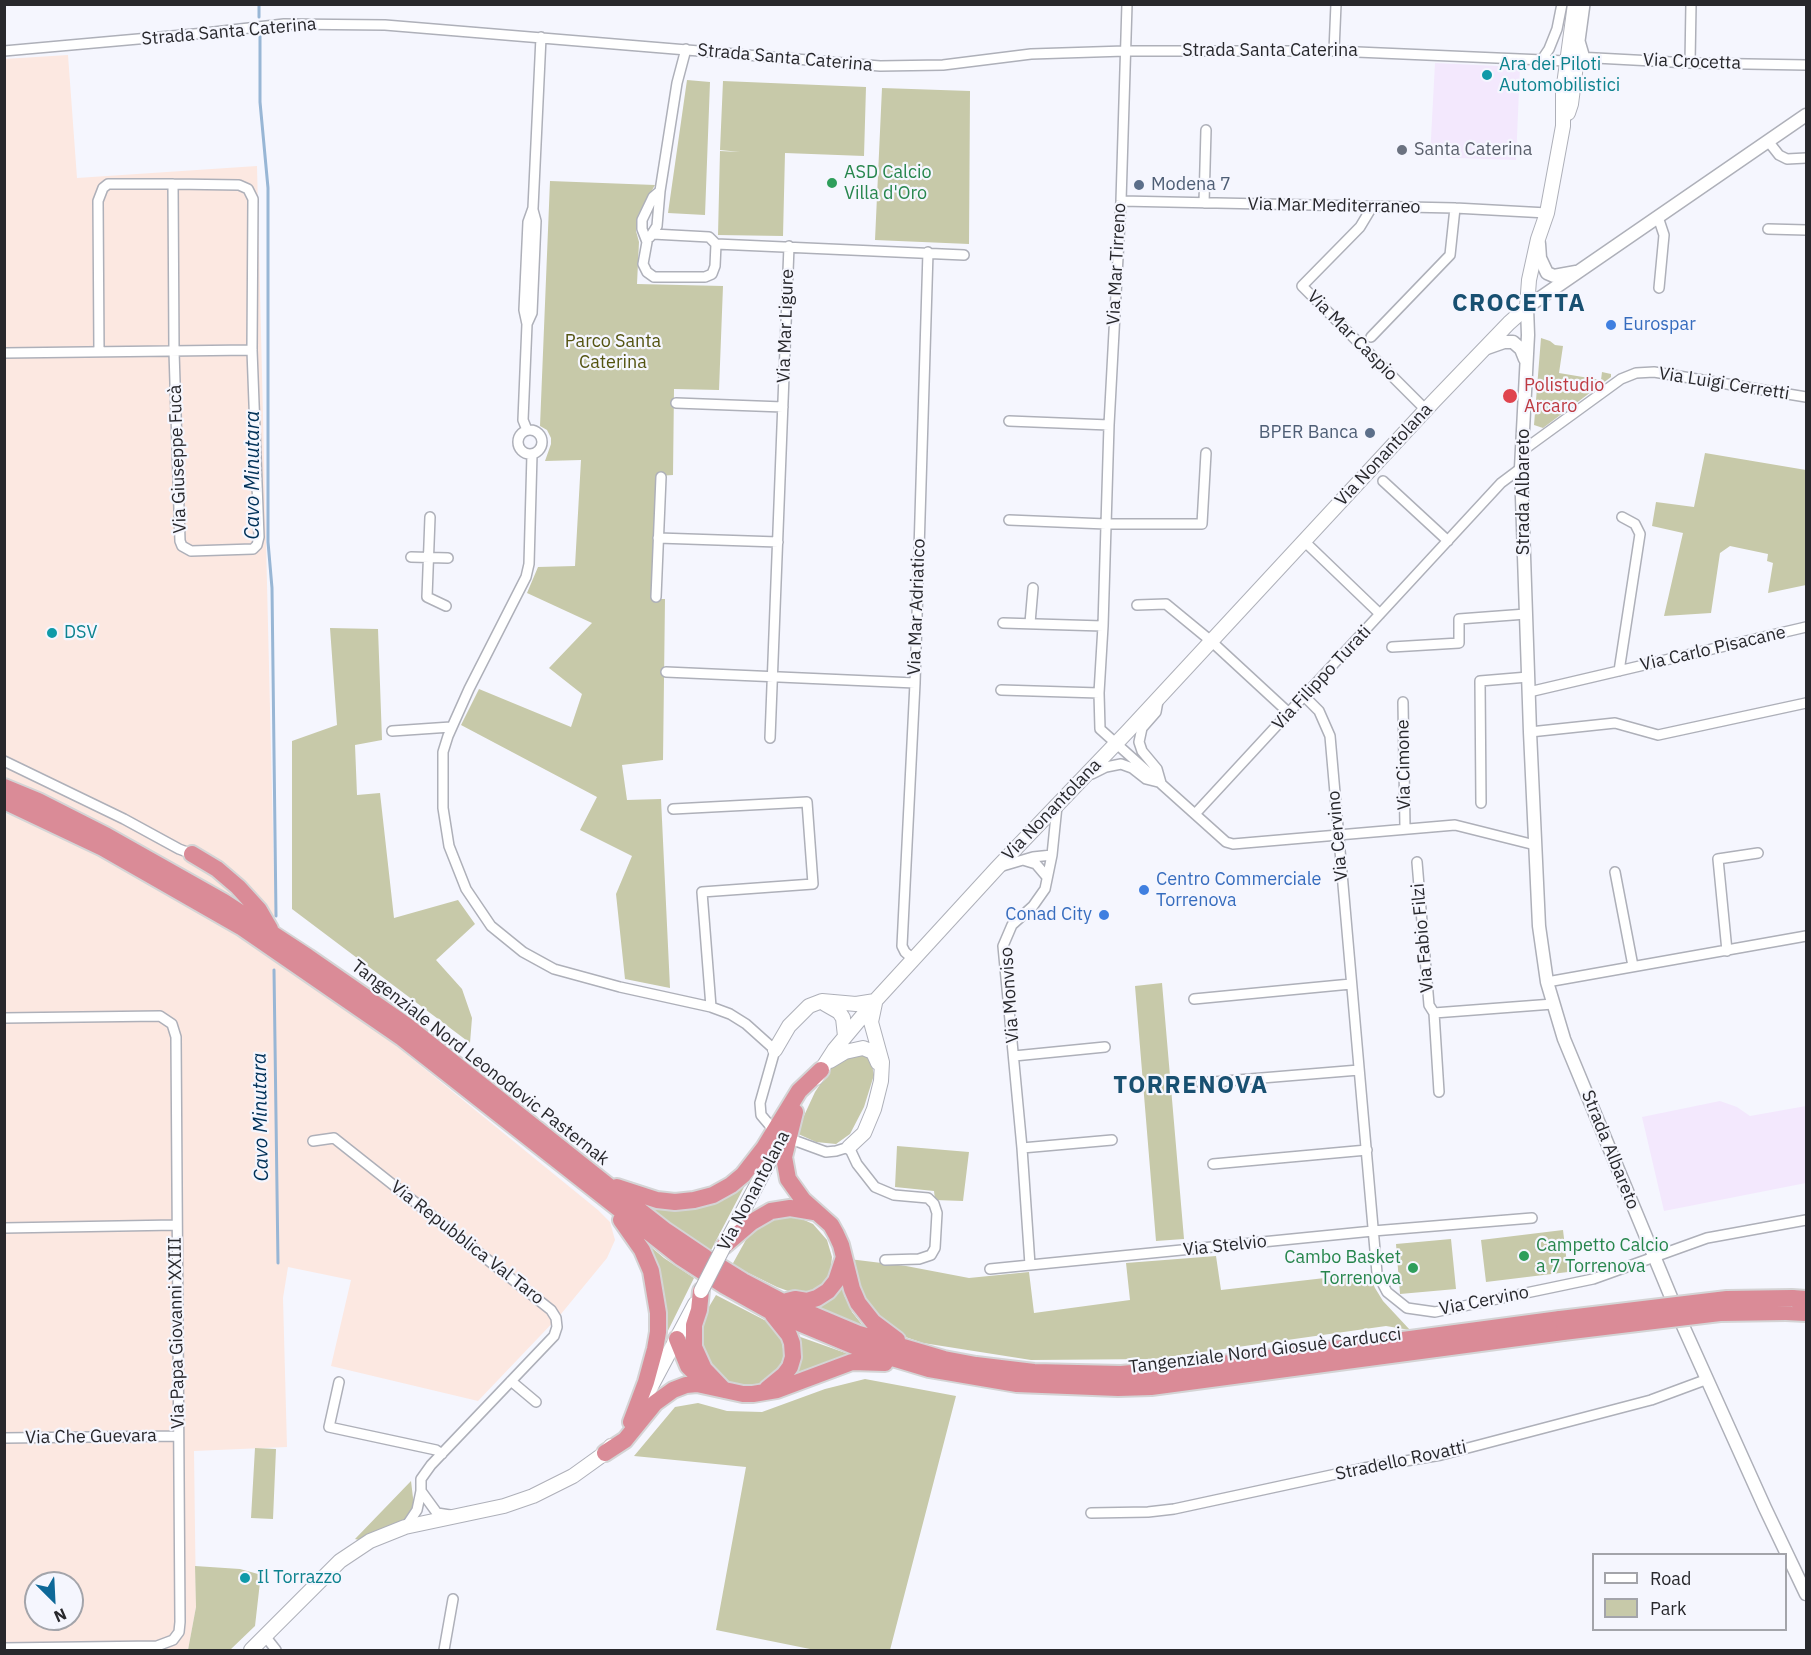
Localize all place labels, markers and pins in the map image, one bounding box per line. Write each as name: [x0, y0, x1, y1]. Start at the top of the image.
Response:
place label: Ara dei Piloti Automobilistici: [1499, 54, 1620, 97]
marker: Ara dei Piloti Automobilistici: [1480, 68, 1494, 82]
place label: Santa Caterina: [1414, 139, 1532, 161]
marker: Santa Caterina: [1395, 143, 1409, 157]
place label: ASD Calcio Villa d'Oro: [844, 162, 932, 204]
place label: Modena 7: [1151, 174, 1231, 196]
marker: ASD Calcio Villa d'Oro: [825, 176, 839, 190]
marker: Modena 7: [1132, 178, 1146, 192]
place label: Eurospar: [1623, 314, 1696, 336]
marker: Eurospar: [1604, 318, 1618, 332]
place label: Polistudio Arcaro: [1524, 375, 1604, 418]
marker: Polistudio Arcaro: [1501, 387, 1519, 405]
place label: BPER Banca: [1259, 422, 1358, 444]
marker: BPER Banca: [1363, 426, 1377, 440]
place label: DSV: [64, 622, 97, 644]
marker: DSV: [45, 626, 59, 640]
place label: Centro Commerciale Torrenova: [1156, 869, 1321, 912]
marker: Centro Commerciale Torrenova: [1137, 883, 1151, 897]
place label: Conad City: [1005, 904, 1092, 926]
marker: Conad City: [1097, 908, 1111, 922]
place label: Campetto Calcio a 7 Torrenova: [1536, 1235, 1669, 1278]
place label: Cambo Basket Torrenova: [1284, 1247, 1401, 1290]
marker: Campetto Calcio a 7 Torrenova: [1517, 1249, 1531, 1263]
marker: Cambo Basket Torrenova: [1406, 1261, 1420, 1275]
place label: Il Torrazzo: [257, 1567, 342, 1589]
marker: Il Torrazzo: [238, 1571, 252, 1585]

